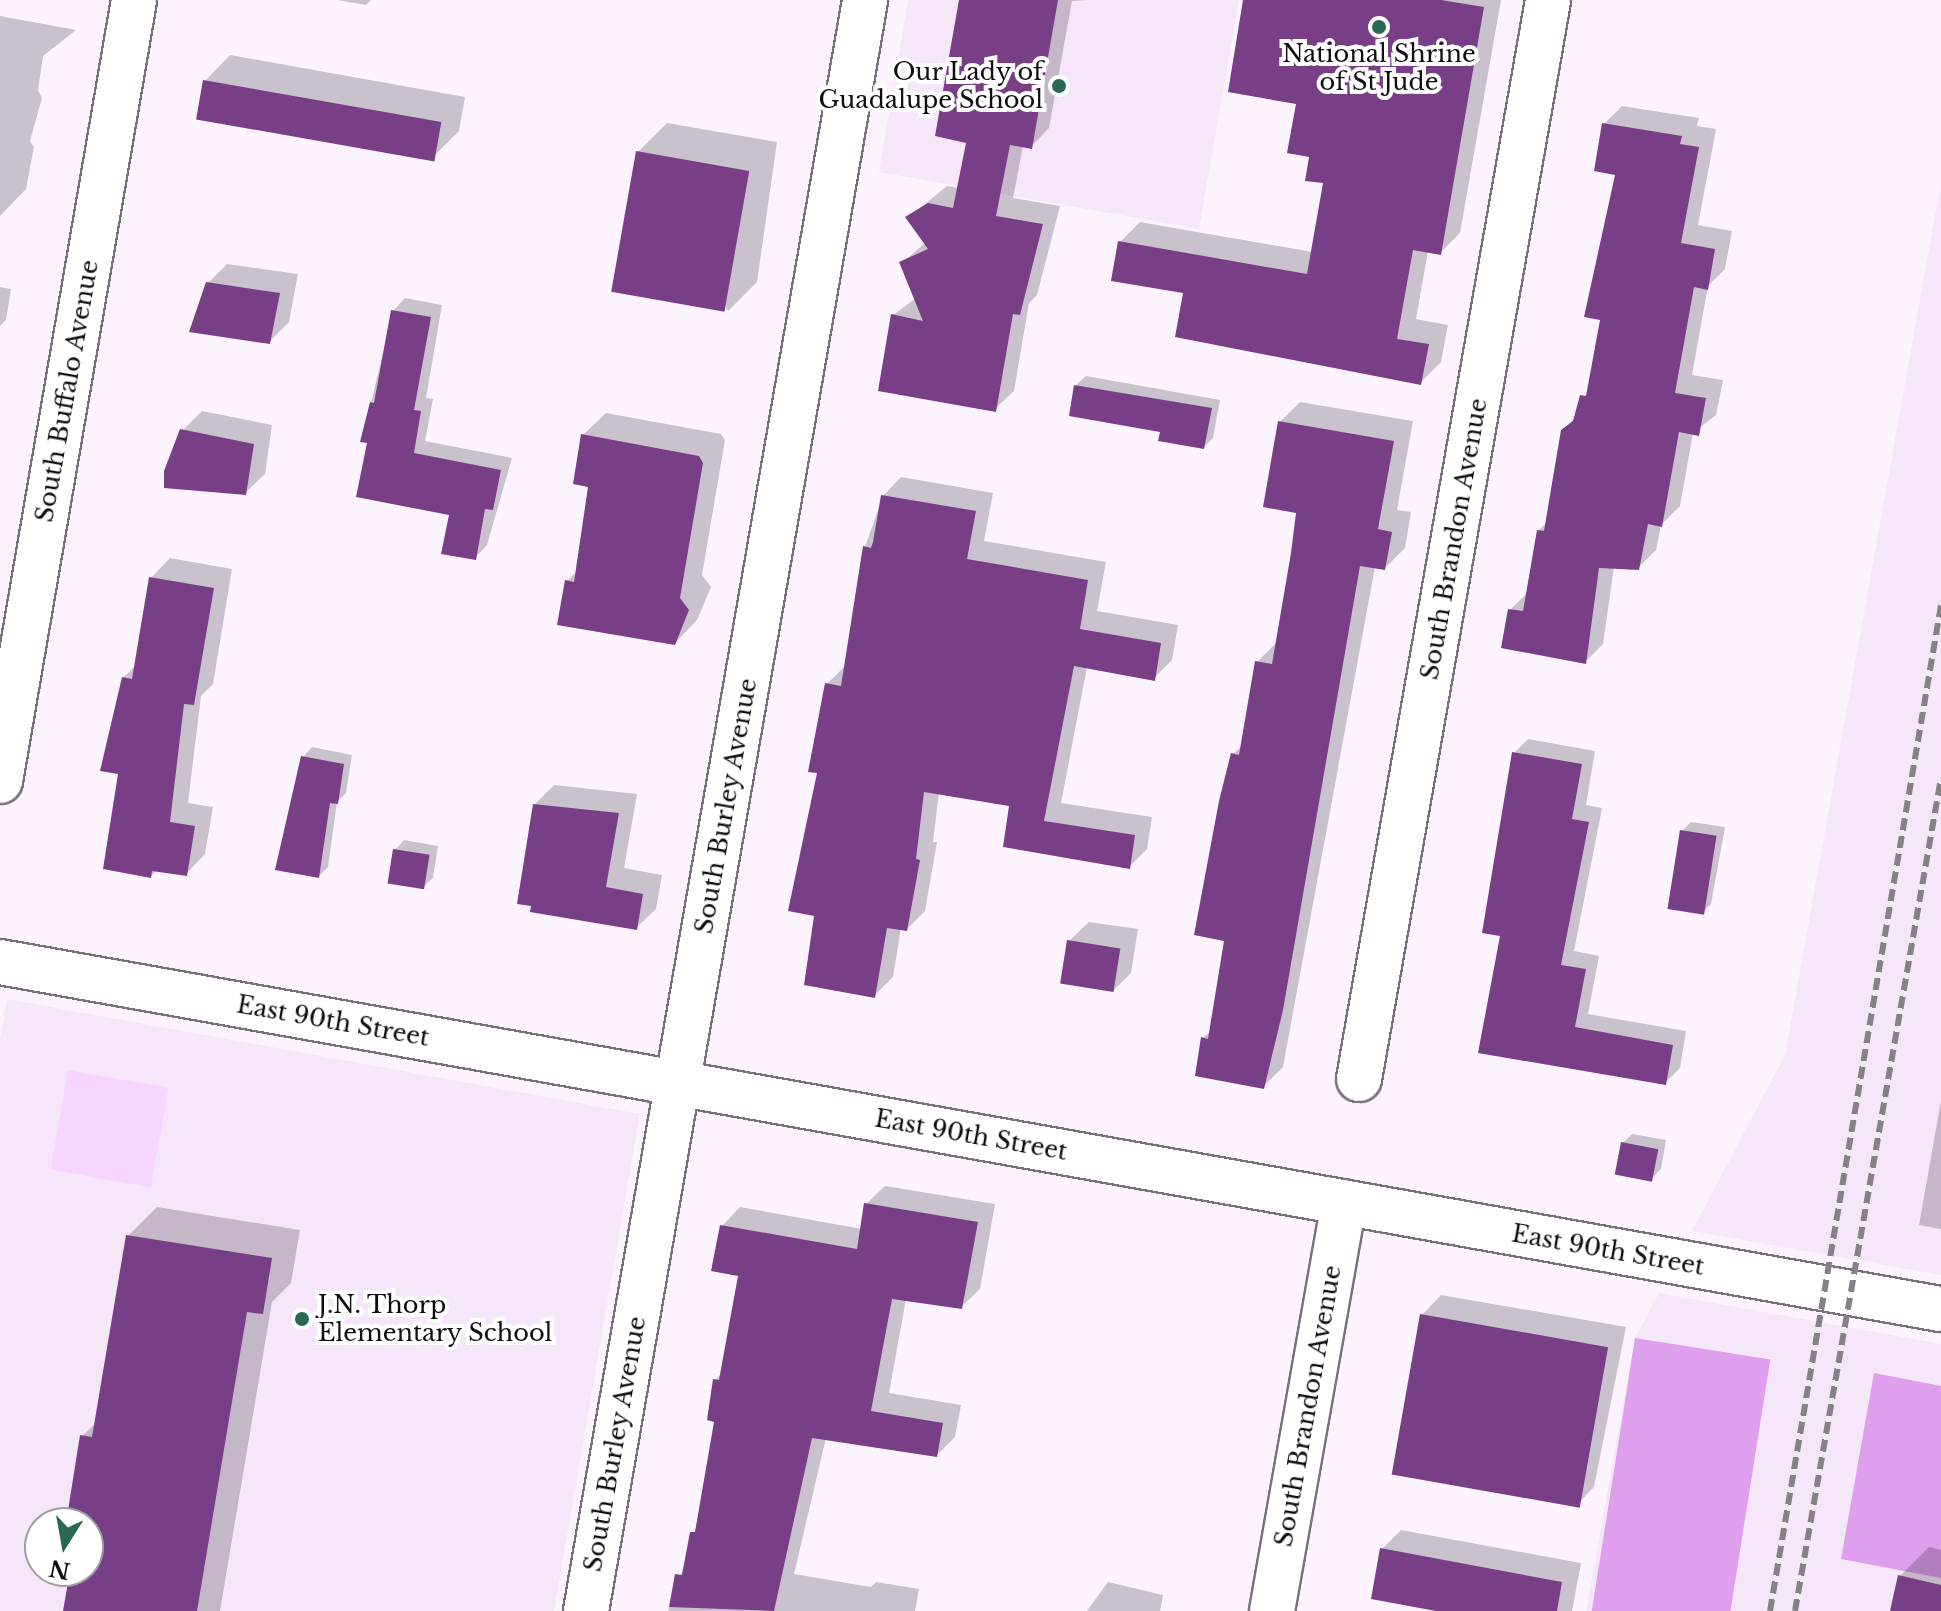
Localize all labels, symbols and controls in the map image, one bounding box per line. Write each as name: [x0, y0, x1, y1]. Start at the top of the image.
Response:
marker: National Shrine of St Jude: [1370, 18, 1388, 36]
place label: National Shrine of St Jude: [1282, 40, 1476, 96]
place label: Our Lady of Guadalupe School: [818, 58, 1043, 114]
marker: Our Lady of Guadalupe School: [1050, 77, 1068, 95]
street label: South Buffalo Avenue: [30, 257, 104, 525]
street label: South Brandon Avenue: [1415, 396, 1493, 682]
street label: South Burley Avenue: [689, 675, 763, 937]
street label: East 90th Street: [235, 990, 431, 1052]
street label: East 90th Street: [873, 1104, 1069, 1166]
street label: East 90th Street: [1510, 1219, 1706, 1281]
street label: South Brandon Avenue: [1269, 1263, 1347, 1549]
place label: J.N. Thorp Elementary School: [318, 1291, 553, 1347]
marker: J.N. Thorp Elementary School: [293, 1310, 311, 1328]
street label: South Burley Avenue: [578, 1313, 652, 1575]
north arrow: [24, 1507, 104, 1587]
text: N: [47, 1554, 72, 1584]

